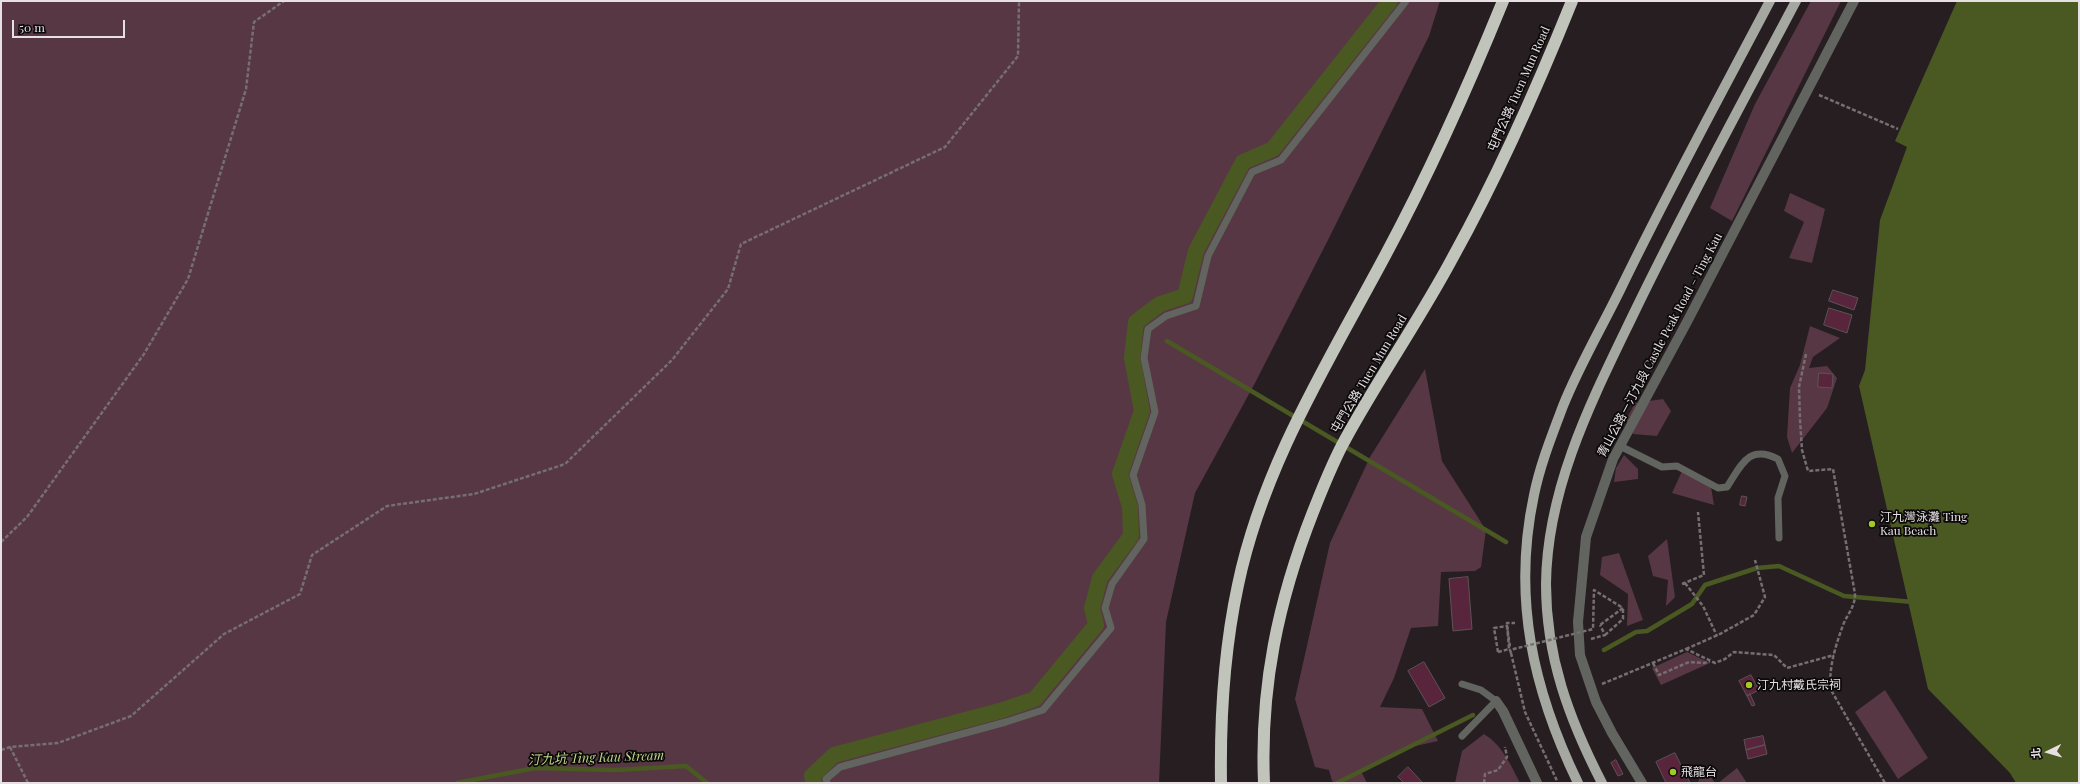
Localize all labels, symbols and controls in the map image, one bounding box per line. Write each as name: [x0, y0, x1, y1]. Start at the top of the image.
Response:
scale bar: [14, 12, 127, 38]
text: 50 m: [19, 19, 45, 35]
street label: 屯門公路 Tuen Mun Road: [1485, 24, 1553, 154]
street label: 青山公路－汀九段 Castle Peak Road – Ting Kau: [1594, 230, 1726, 460]
street label: 屯門公路 Tuen Mun Road: [1328, 312, 1410, 436]
place label: 汀九灣泳灘 Ting Kau Beach: [1880, 510, 1967, 538]
marker: 汀九灣泳灘 Ting Kau Beach: [1867, 519, 1877, 529]
place label: 汀九村戴氏宗祠: [1757, 678, 1841, 692]
marker: 汀九村戴氏宗祠: [1744, 680, 1754, 690]
north arrow: [2028, 732, 2068, 772]
text: 北: [2028, 747, 2043, 759]
water label: 汀九坑 Ting Kau Stream: [528, 748, 664, 768]
place label: 飛龍台: [1681, 765, 1717, 779]
marker: 飛龍台: [1668, 767, 1678, 777]

